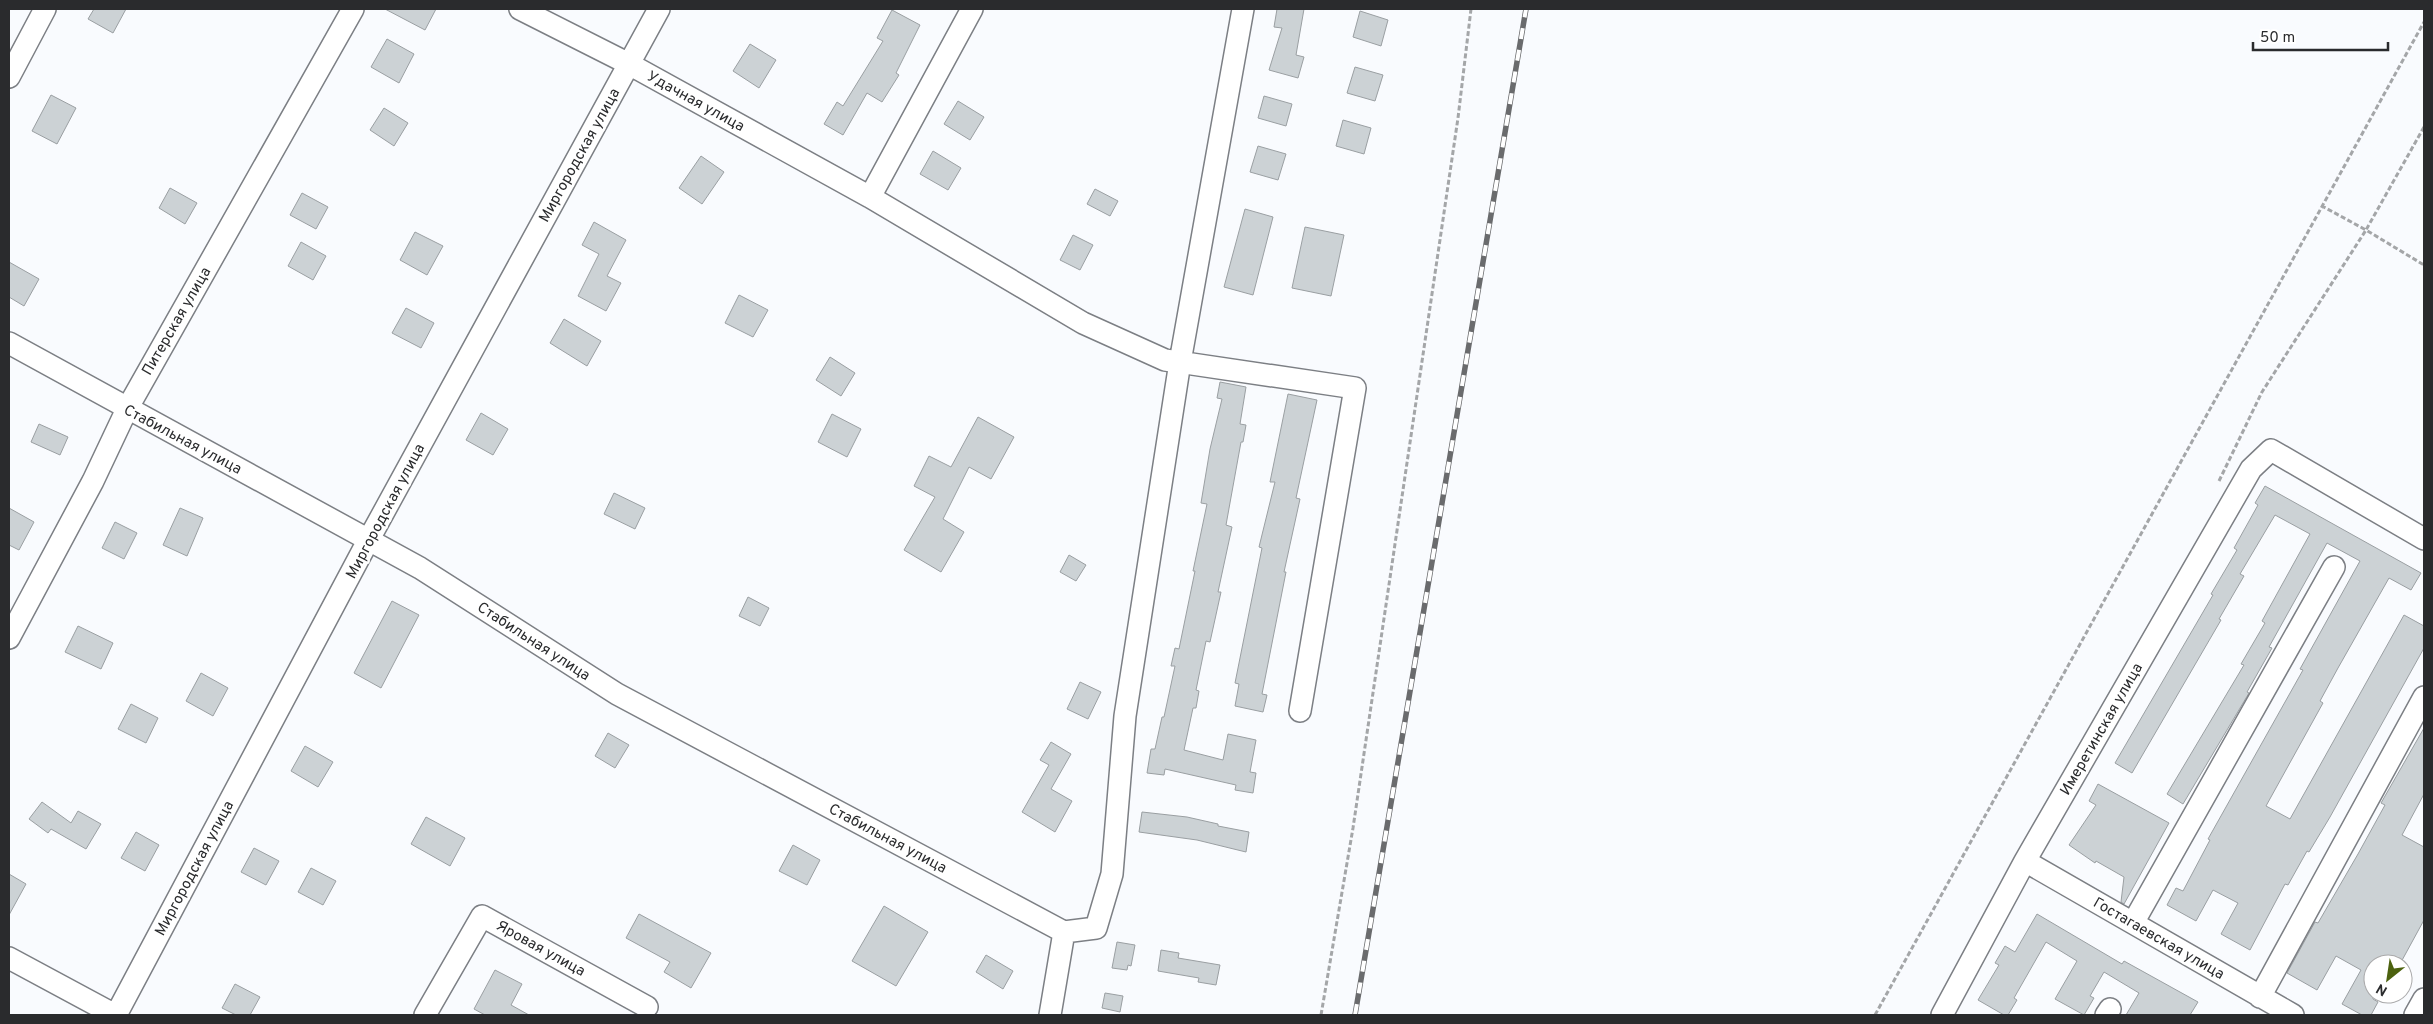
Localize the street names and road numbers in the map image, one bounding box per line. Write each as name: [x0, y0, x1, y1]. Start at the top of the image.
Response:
street label: Удачная улица: [643, 68, 747, 137]
street label: Миргородская улица: [536, 85, 625, 226]
street label: Питерская улица: [139, 264, 216, 379]
street label: Стабильная улица: [120, 401, 245, 479]
street label: Миргородская улица: [343, 441, 430, 583]
street label: Стабильная улица: [473, 599, 593, 686]
street label: Имеретинская улица: [2057, 660, 2148, 799]
street label: Миргородская улица: [152, 798, 239, 940]
street label: Стабильная улица: [825, 800, 950, 878]
street label: Гостагаевская улица: [2089, 894, 2227, 985]
street label: Яровая улица: [492, 917, 588, 982]

